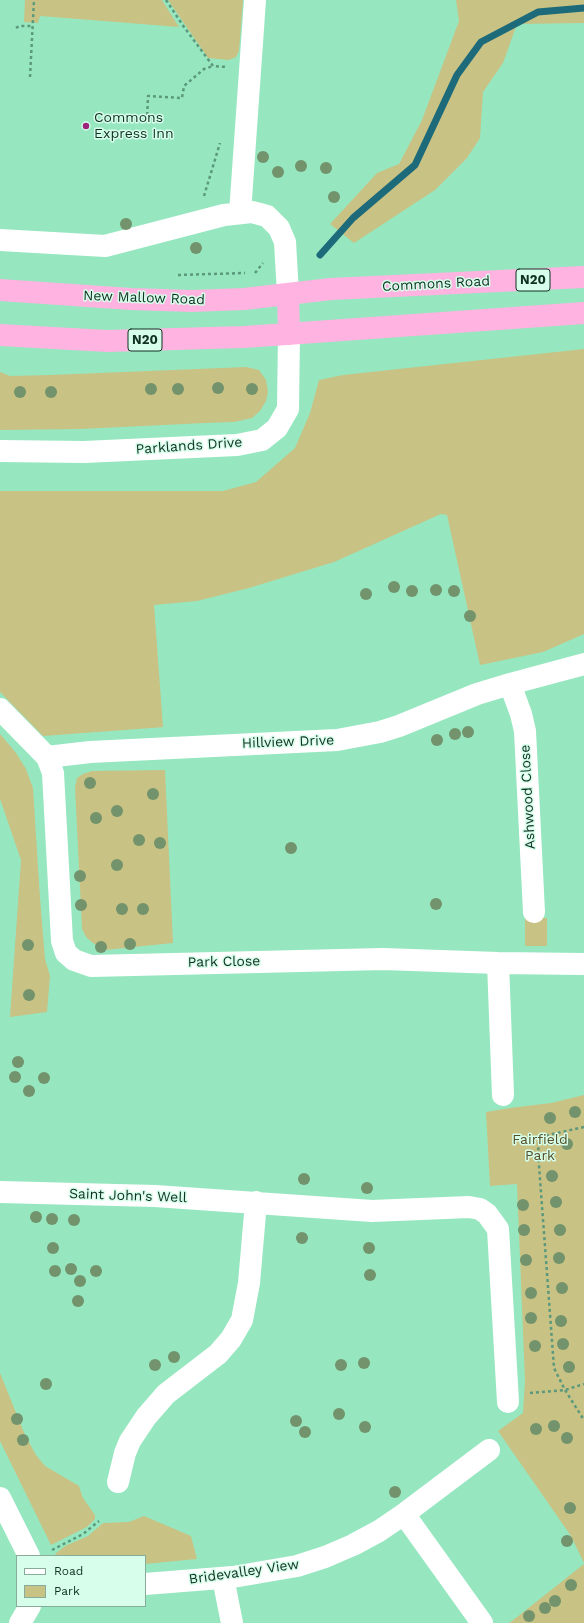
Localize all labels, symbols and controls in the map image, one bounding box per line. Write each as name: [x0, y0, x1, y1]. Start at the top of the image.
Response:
place label: Commons Express Inn: [94, 110, 174, 142]
marker: Commons Express Inn: [81, 121, 91, 131]
road number: N20: [516, 269, 550, 291]
street label: Commons Road: [382, 273, 490, 295]
street label: New Mallow Road: [83, 287, 205, 309]
road number: N20: [128, 329, 162, 351]
street label: Parklands Drive: [135, 434, 243, 458]
street label: Hillview Drive: [241, 732, 335, 752]
street label: Ashwood Close: [517, 744, 539, 850]
street label: Park Close: [188, 953, 260, 971]
park label: Fairfield Park: [512, 1132, 568, 1164]
street label: Saint John's Well: [69, 1186, 187, 1206]
legend: [16, 1555, 146, 1607]
street label: Bridevalley View: [188, 1556, 300, 1588]
text: Road: [54, 1564, 83, 1578]
text: Park: [54, 1584, 80, 1598]

